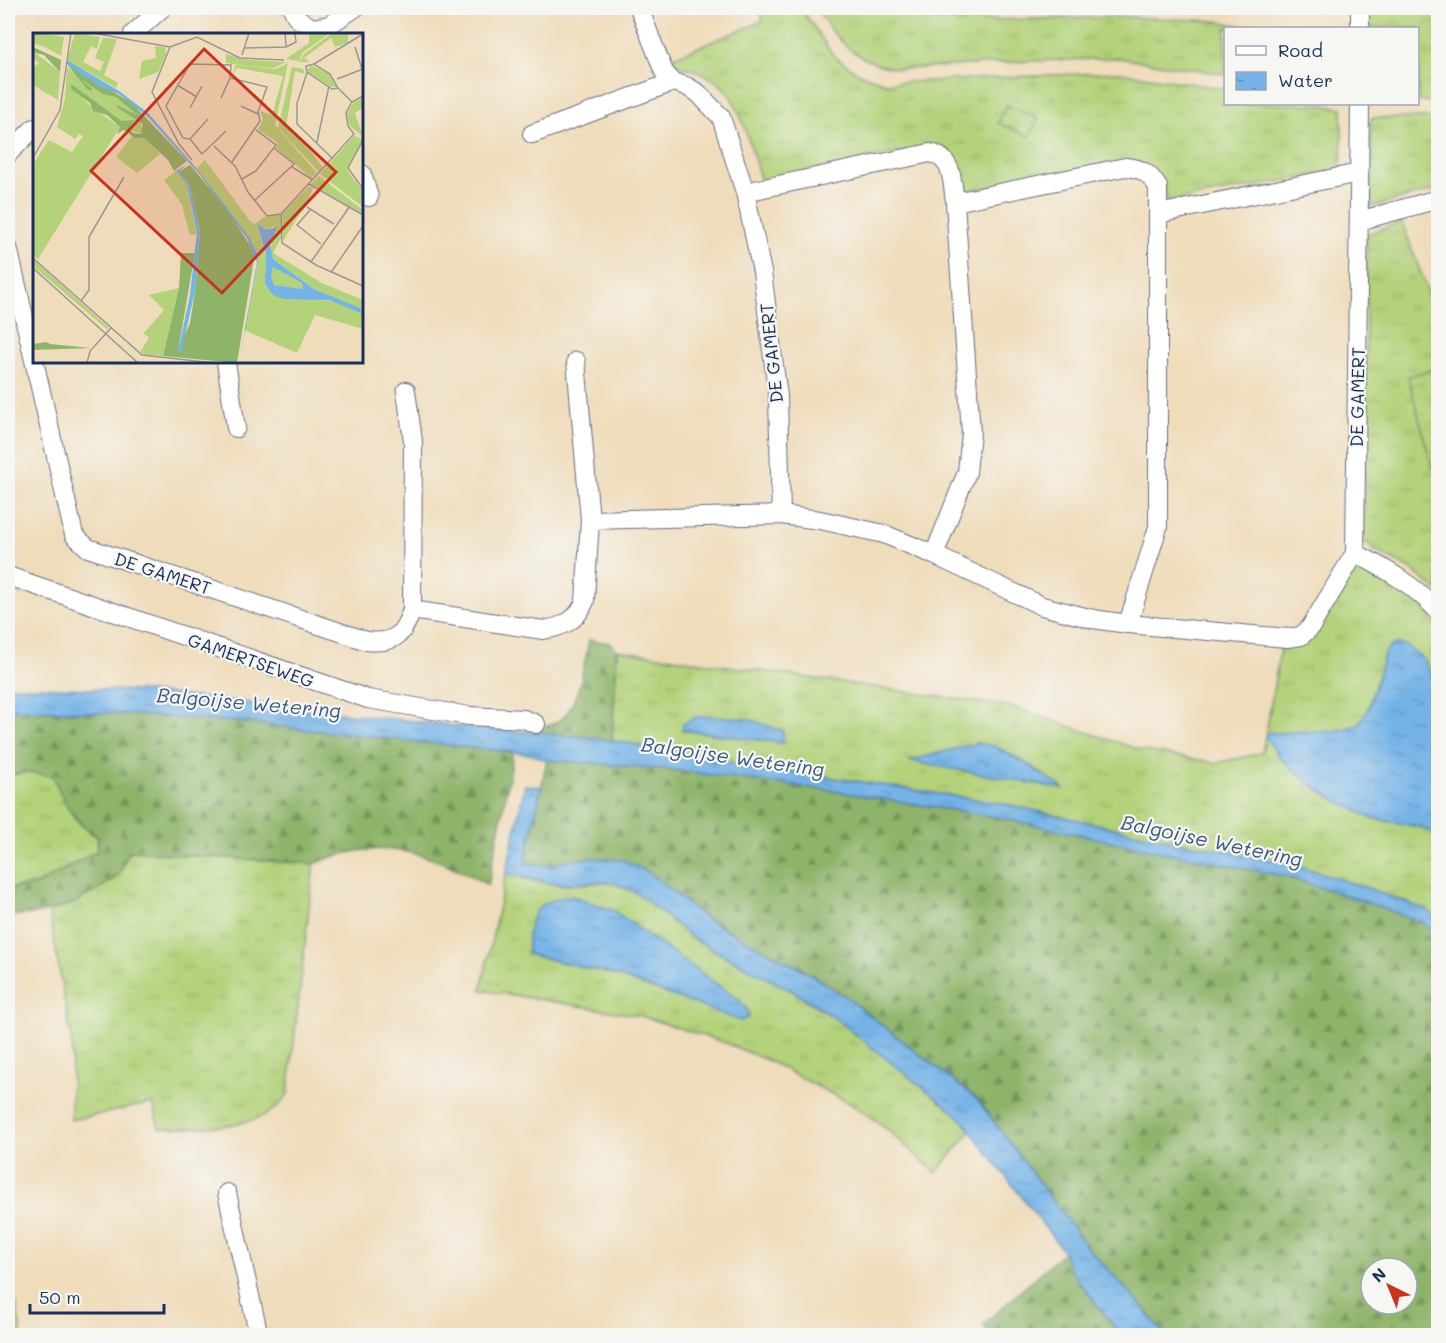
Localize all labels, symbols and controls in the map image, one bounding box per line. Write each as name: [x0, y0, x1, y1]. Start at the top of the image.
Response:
legend: [1224, 27, 1419, 105]
inset map: [33, 33, 363, 363]
text: Road: [1278, 38, 1323, 62]
text: Water: [1278, 68, 1333, 92]
street label: DE GAMERT: [754, 302, 788, 404]
street label: DE GAMERT: [1344, 347, 1370, 447]
street label: DE GAMERT: [112, 546, 214, 600]
street label: GAMERTSEWEG: [185, 627, 317, 693]
water label: Balgoijse Wetering: [156, 681, 342, 723]
water label: Balgoijse Wetering: [640, 730, 826, 782]
water label: Balgoijse Wetering: [1119, 808, 1305, 872]
north arrow: [1359, 1256, 1419, 1316]
text: N: [1367, 1263, 1390, 1286]
scale bar: [30, 1277, 164, 1315]
text: 50 m: [39, 1285, 81, 1309]

